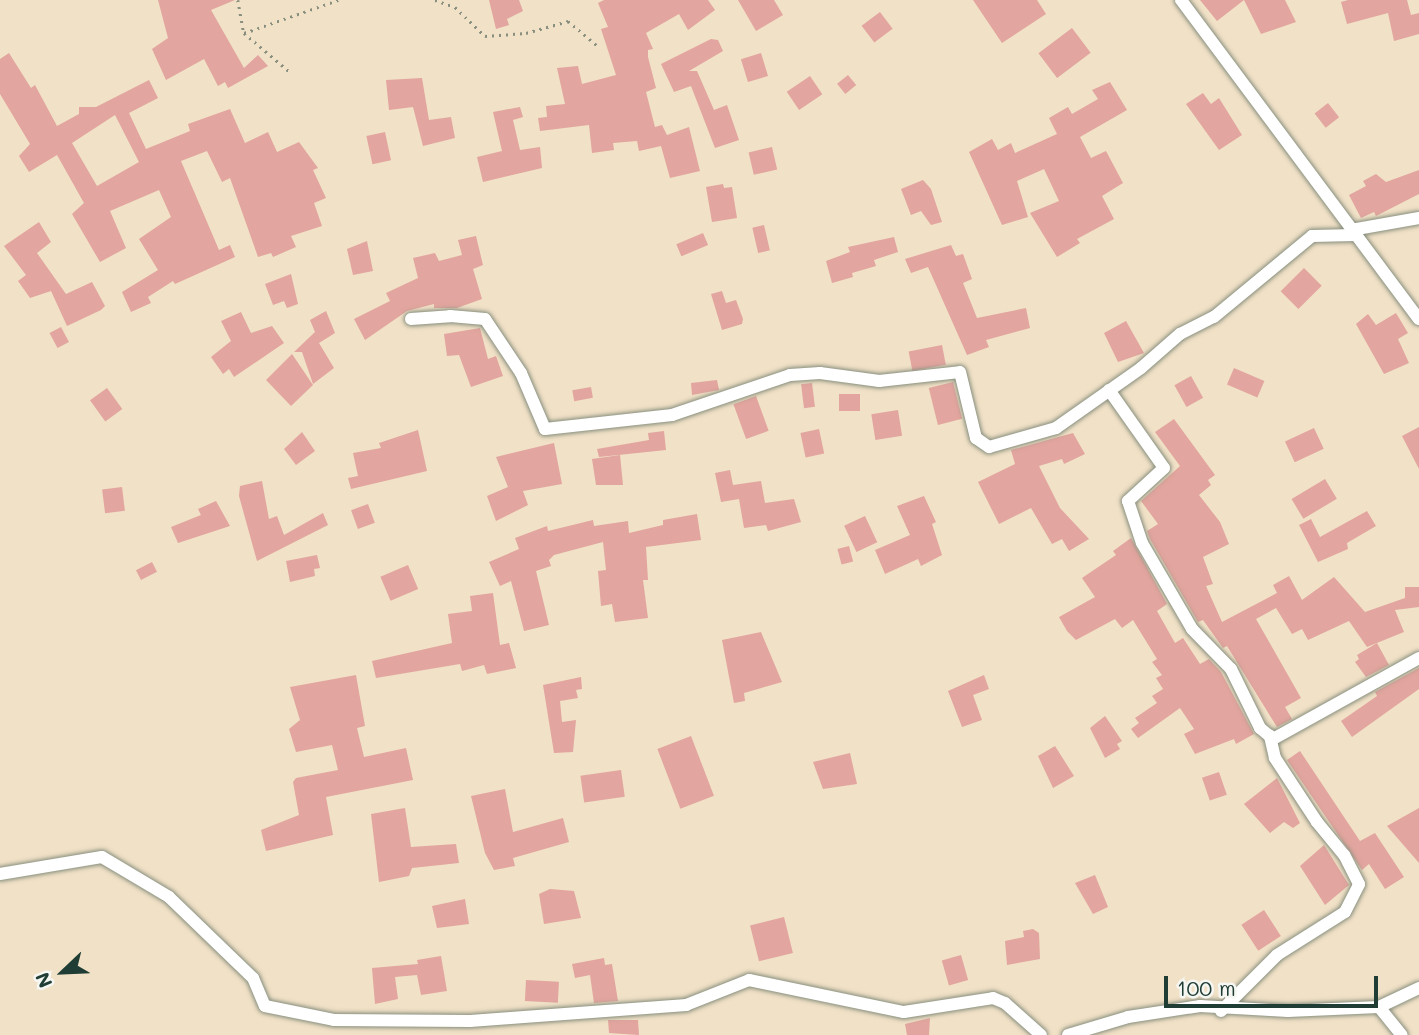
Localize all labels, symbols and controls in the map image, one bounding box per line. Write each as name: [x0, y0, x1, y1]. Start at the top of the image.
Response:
north arrow: [28, 937, 98, 1007]
scale bar: [1167, 962, 1380, 1006]
text: N: [29, 969, 58, 992]
text: 100 m: [1177, 974, 1236, 1001]

